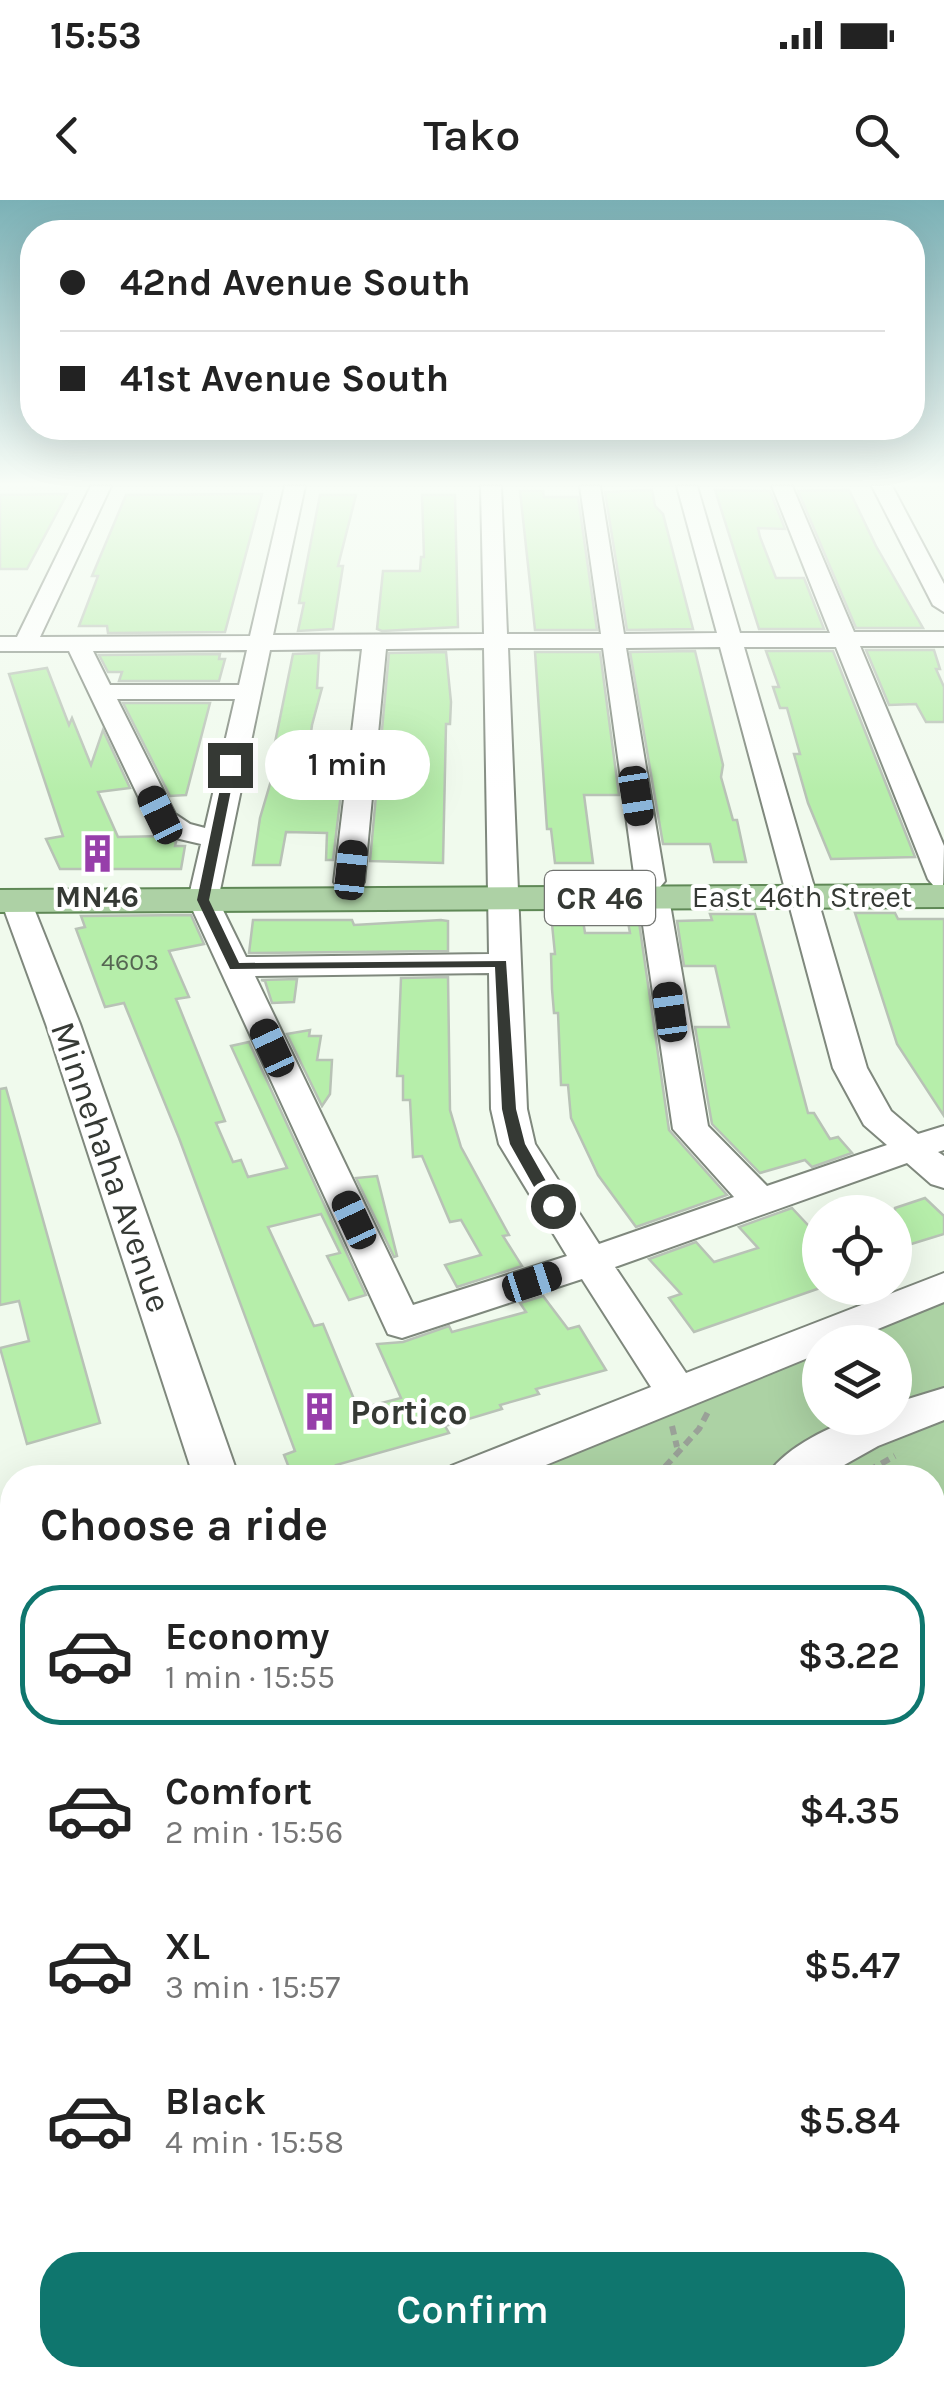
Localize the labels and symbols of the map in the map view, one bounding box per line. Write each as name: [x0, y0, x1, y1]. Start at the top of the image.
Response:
callout: 1 min: [265, 730, 430, 800]
route end: [208, 743, 253, 788]
car: [616, 764, 656, 828]
car: [133, 781, 187, 849]
building icon: MN46: [76, 832, 118, 874]
car: [333, 839, 369, 901]
road number: CR 46: [545, 871, 655, 925]
place label: MN46: [55, 879, 139, 915]
street label: East 46th Street: [692, 879, 912, 915]
house number: 4603: [101, 947, 159, 976]
car: [651, 980, 689, 1044]
car: [246, 1014, 298, 1082]
street label: Minnehaha Avenue: [42, 1016, 180, 1318]
route start: [531, 1184, 576, 1229]
car: [328, 1186, 380, 1254]
car: [499, 1258, 565, 1306]
building icon: Portico: [299, 1391, 341, 1433]
place label: Portico: [350, 1392, 468, 1433]

